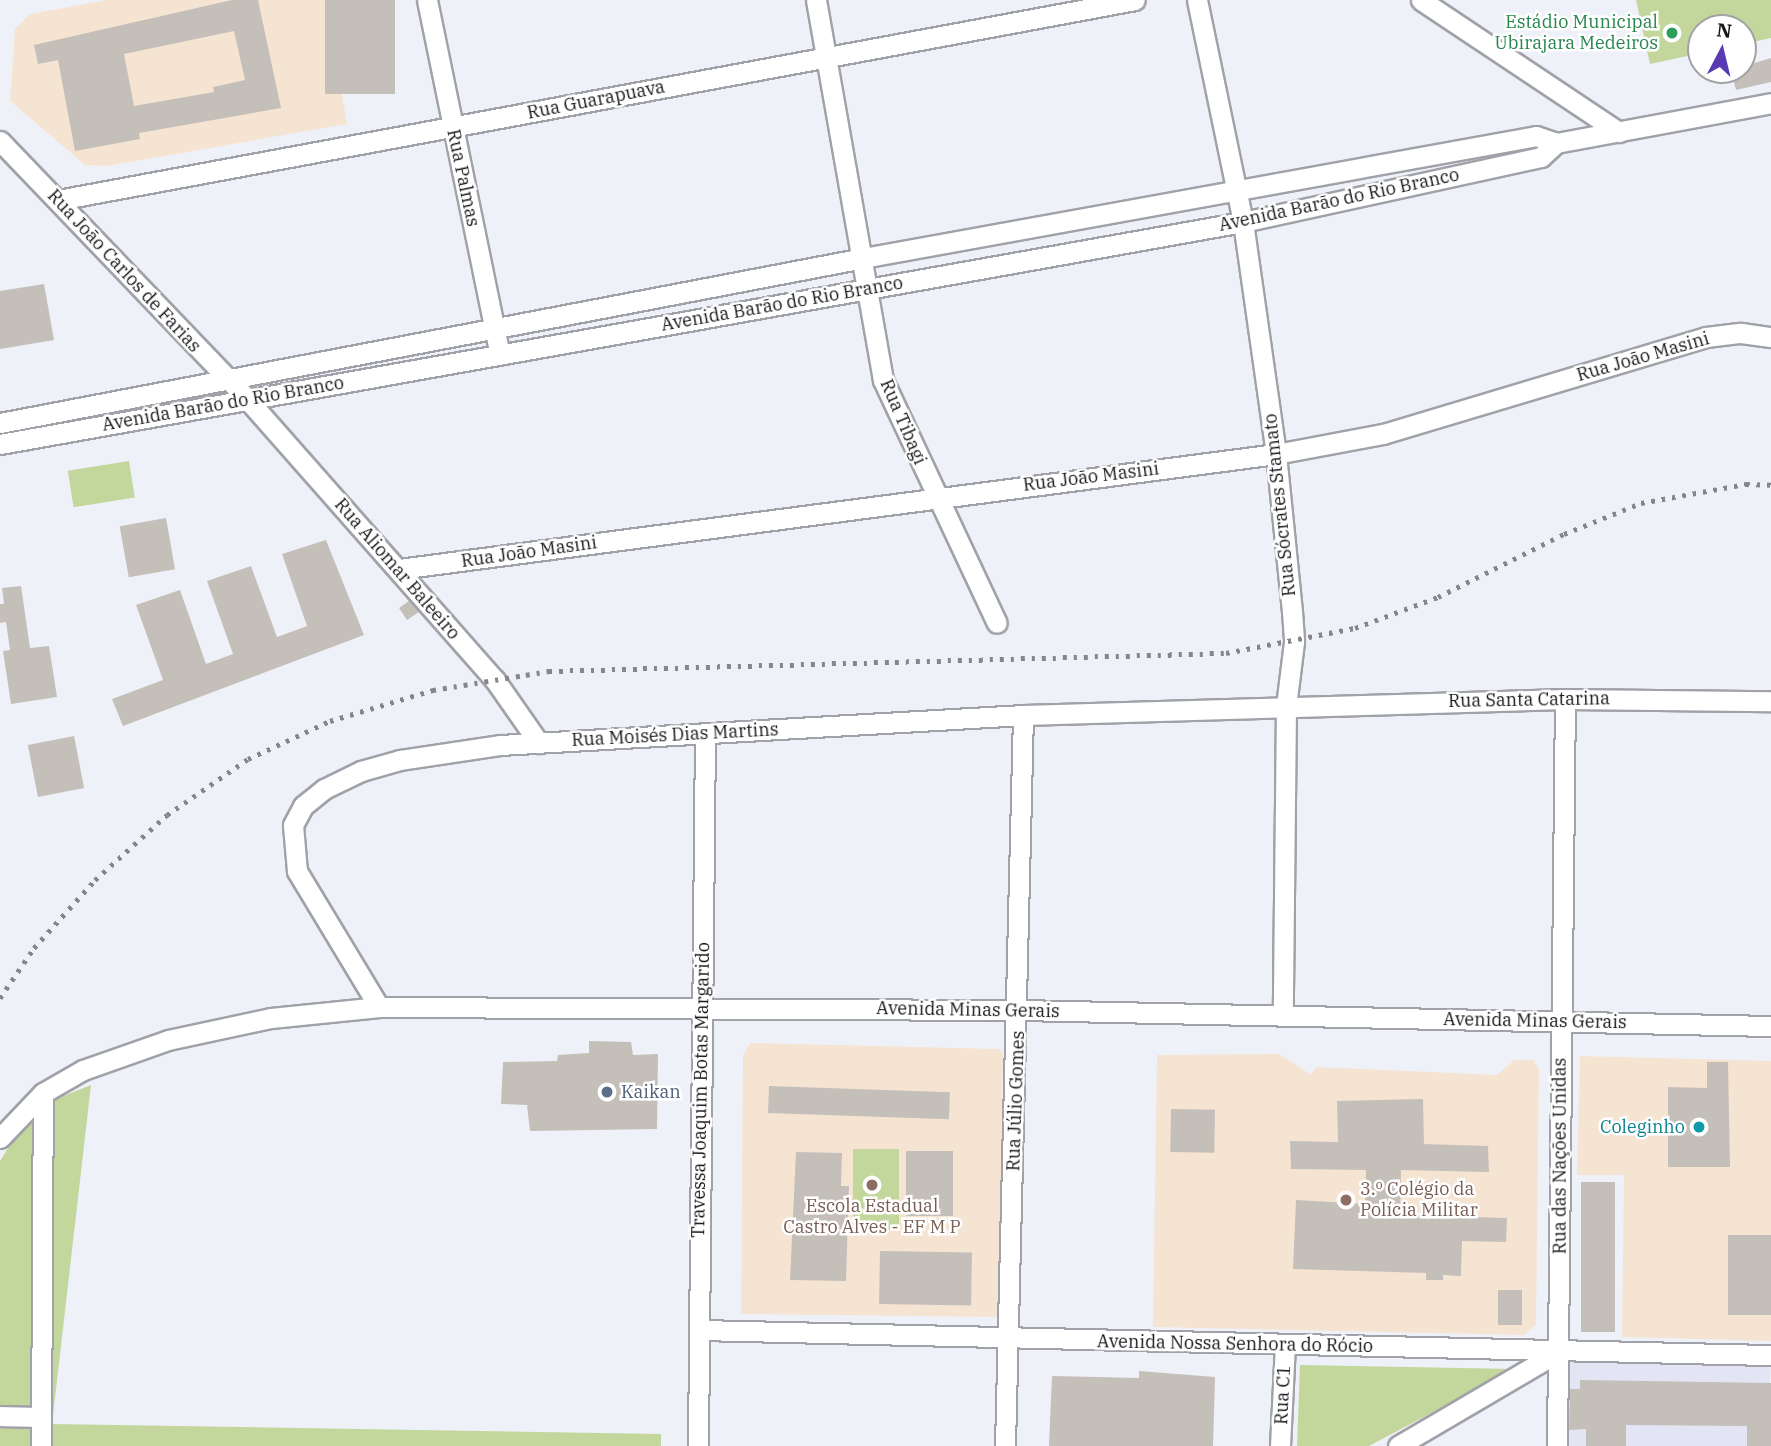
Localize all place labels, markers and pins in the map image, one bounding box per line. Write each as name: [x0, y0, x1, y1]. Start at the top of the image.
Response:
place label: Estádio Municipal Ubirajara Medeiros: [1495, 12, 1658, 54]
marker: Estádio Municipal Ubirajara Medeiros: [1664, 25, 1680, 41]
place label: Kaikan: [621, 1081, 681, 1103]
marker: Kaikan: [599, 1084, 615, 1100]
place label: Coleginho: [1600, 1116, 1685, 1138]
marker: Coleginho: [1691, 1119, 1707, 1135]
marker: Escola Estadual Castro Alves - EF M P: [864, 1177, 880, 1193]
place label: 3.º Colégio da Polícia Militar: [1360, 1179, 1478, 1222]
marker: 3.º Colégio da Polícia Militar: [1338, 1192, 1354, 1208]
place label: Escola Estadual Castro Alves - EF M P: [783, 1196, 961, 1238]

